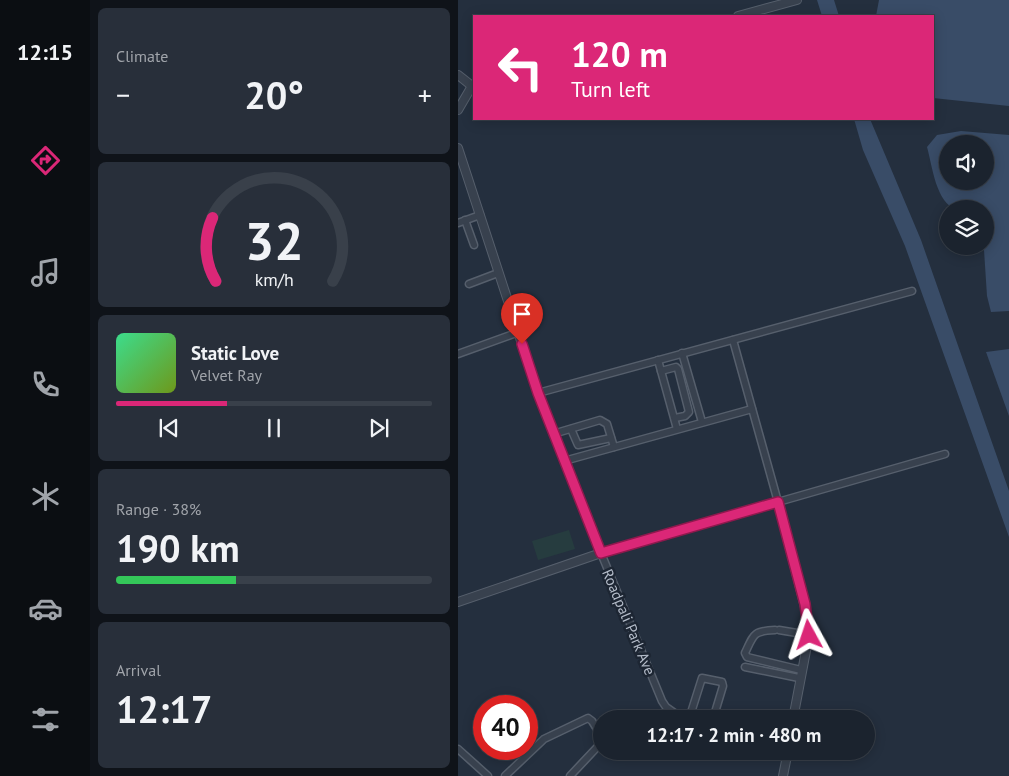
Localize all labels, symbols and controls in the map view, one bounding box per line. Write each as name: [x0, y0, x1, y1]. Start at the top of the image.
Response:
text: 120 m: [571, 31, 668, 77]
icon: left: [488, 35, 553, 100]
text: 12:15: [17, 38, 73, 66]
text: Climate: [116, 46, 168, 66]
text: 20°: [244, 70, 304, 119]
text: Turn left: [571, 75, 650, 103]
text: −: [116, 76, 130, 113]
text: +: [418, 76, 432, 113]
map controls: [939, 135, 994, 255]
button: sound: [939, 135, 994, 190]
icon: directions: [28, 143, 63, 178]
button: layers: [939, 200, 994, 255]
text: 32: [245, 207, 303, 274]
icon: music: [28, 255, 63, 290]
text: km/h: [254, 268, 294, 291]
pin: [501, 293, 543, 344]
icon: arrive: [508, 300, 536, 328]
text: Static Love: [191, 341, 279, 365]
text: Velvet Ray: [191, 365, 262, 385]
icon: phone: [28, 367, 63, 402]
icon: previous: [155, 414, 183, 442]
icon: pause: [260, 414, 288, 442]
icon: next: [365, 414, 393, 442]
icon: climate: [28, 479, 63, 514]
text: Range · 38%: [116, 499, 201, 519]
text: 190 km: [116, 523, 240, 572]
street label: Roadpali Park Ave: [598, 566, 660, 678]
icon: car: [28, 591, 63, 626]
position arrow: [782, 608, 834, 660]
text: Arrival: [116, 660, 161, 680]
text: 12:17: [116, 684, 212, 733]
speed limit sign: 40: [473, 695, 538, 760]
icon: filters: [28, 702, 63, 737]
text: 12:17 · 2 min · 480 m: [647, 723, 821, 747]

